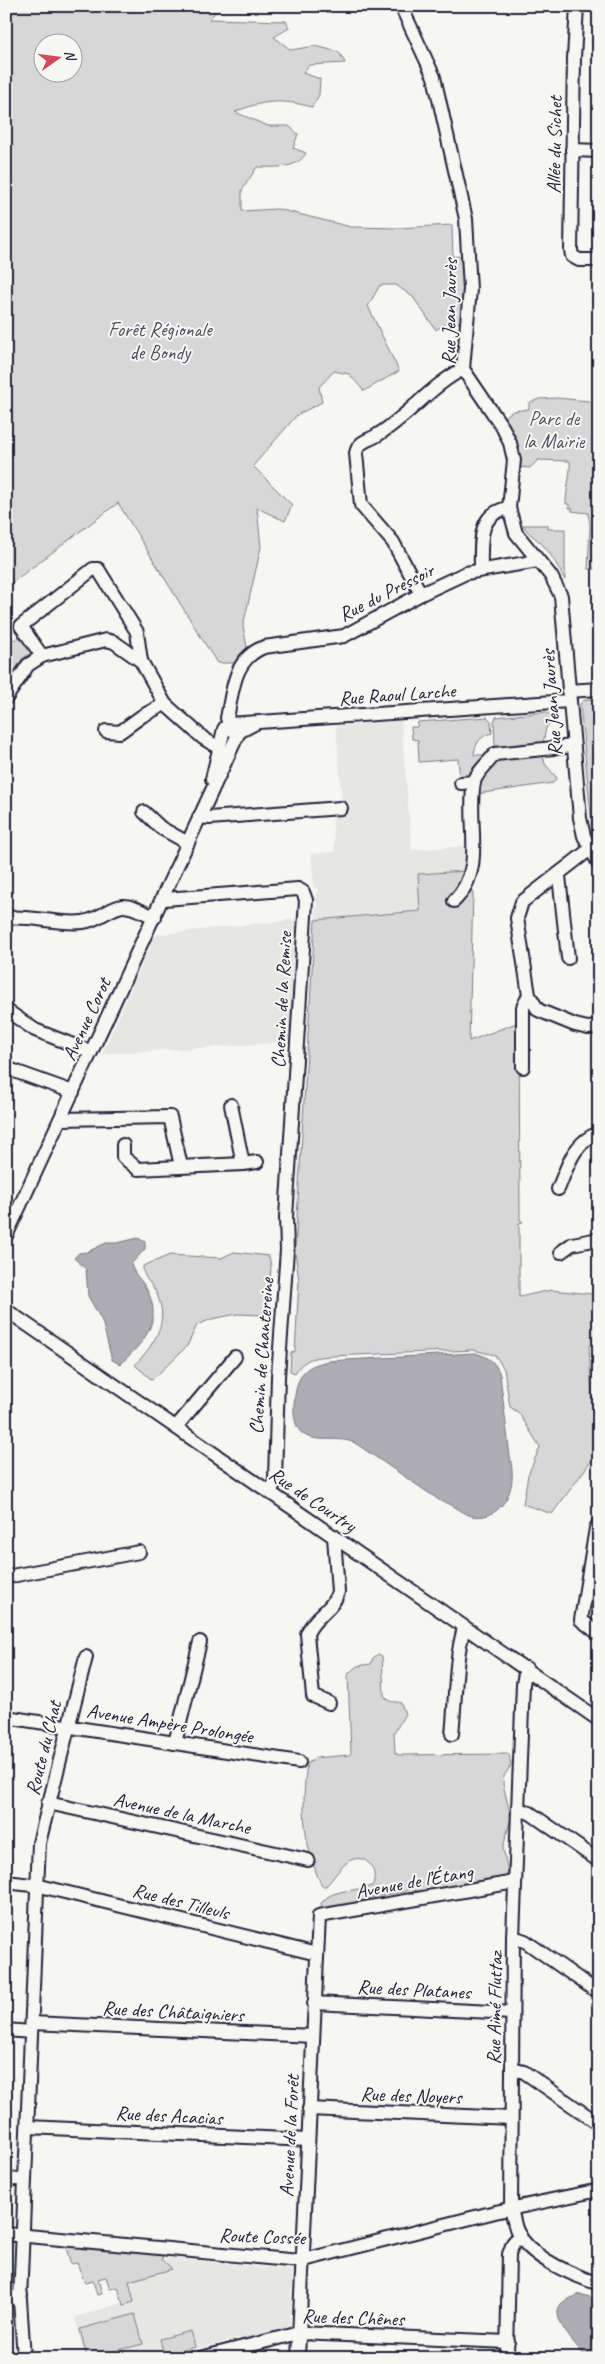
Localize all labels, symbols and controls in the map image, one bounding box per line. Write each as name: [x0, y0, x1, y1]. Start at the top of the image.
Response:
north arrow: [32, 32, 82, 82]
text: N: [61, 49, 80, 63]
street label: Allée du Sichet: [541, 94, 568, 194]
street label: Rue Jean Jaurès: [436, 257, 463, 365]
park label: Forêt Régionale de Bondy: [108, 317, 213, 365]
park label: Parc de la Mairie: [524, 406, 586, 454]
street label: Rue du Pressoir: [334, 557, 440, 627]
street label: Rue Jean Jaurès: [535, 647, 568, 757]
street label: Rue Raoul Larche: [338, 678, 458, 711]
street label: Chemin de la Remise: [265, 930, 298, 1069]
street label: Avenue Corot: [56, 972, 117, 1064]
street label: Chemin de Chantereine: [244, 1276, 280, 1435]
street label: Rue de Courtry: [264, 1461, 362, 1538]
street label: Route du Chat: [20, 1696, 68, 1798]
street label: Avenue Ampère Prolongée: [85, 1698, 256, 1749]
street label: Avenue de la Marche: [111, 1787, 254, 1841]
street label: Avenue de l’Étang: [354, 1859, 476, 1904]
street label: Rue des Tilleuls: [130, 1877, 234, 1926]
street label: Rue Aimé Fluttaz: [481, 1949, 508, 2065]
street label: Rue des Platanes: [357, 1974, 473, 2005]
street label: Rue des Châtaigniers: [102, 1995, 247, 2028]
street label: Avenue de la Forêt: [274, 2072, 305, 2198]
street label: Rue des Noyers: [360, 2081, 464, 2110]
street label: Rue des Acacias: [115, 2100, 225, 2131]
street label: Route Cossée: [218, 2223, 307, 2251]
street label: Rue des Chênes: [301, 2303, 407, 2332]

